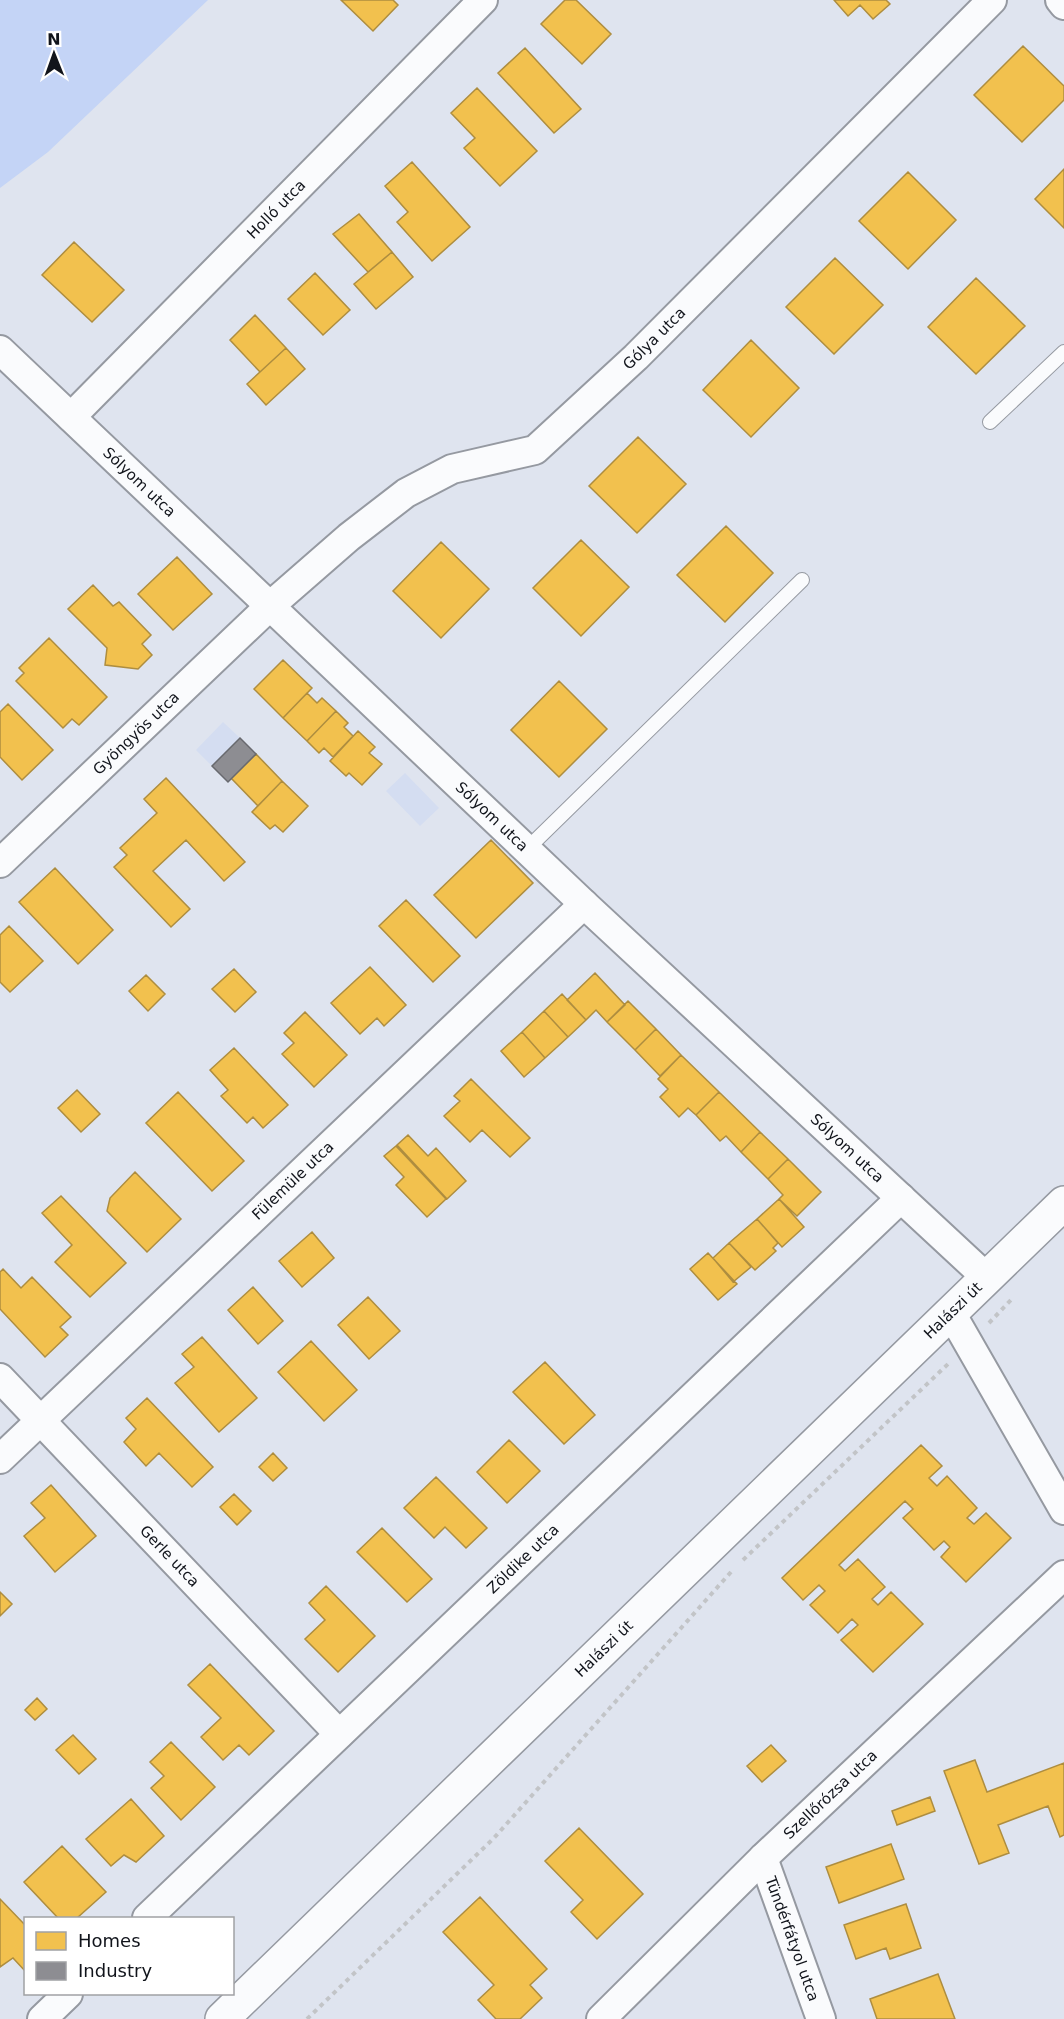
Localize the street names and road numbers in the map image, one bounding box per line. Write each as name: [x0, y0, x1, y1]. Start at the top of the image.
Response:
street label: Holló utca: [243, 176, 309, 243]
street label: Gólya utca: [619, 304, 689, 373]
street label: Sólyom utca: [99, 444, 179, 521]
street label: Gyöngyös utca: [89, 688, 183, 779]
street label: Sólyom utca: [452, 778, 532, 855]
street label: Sólyom utca: [807, 1110, 887, 1187]
street label: Fülemüle utca: [248, 1138, 337, 1224]
street label: Halászi út: [920, 1278, 986, 1343]
street label: Zöldike utca: [483, 1520, 563, 1597]
street label: Gerle utca: [136, 1522, 203, 1591]
street label: Halászi út: [571, 1617, 637, 1681]
street label: Szellőrózsa utca: [780, 1746, 881, 1843]
street label: Tündérfátyol utca: [761, 1873, 823, 2004]

